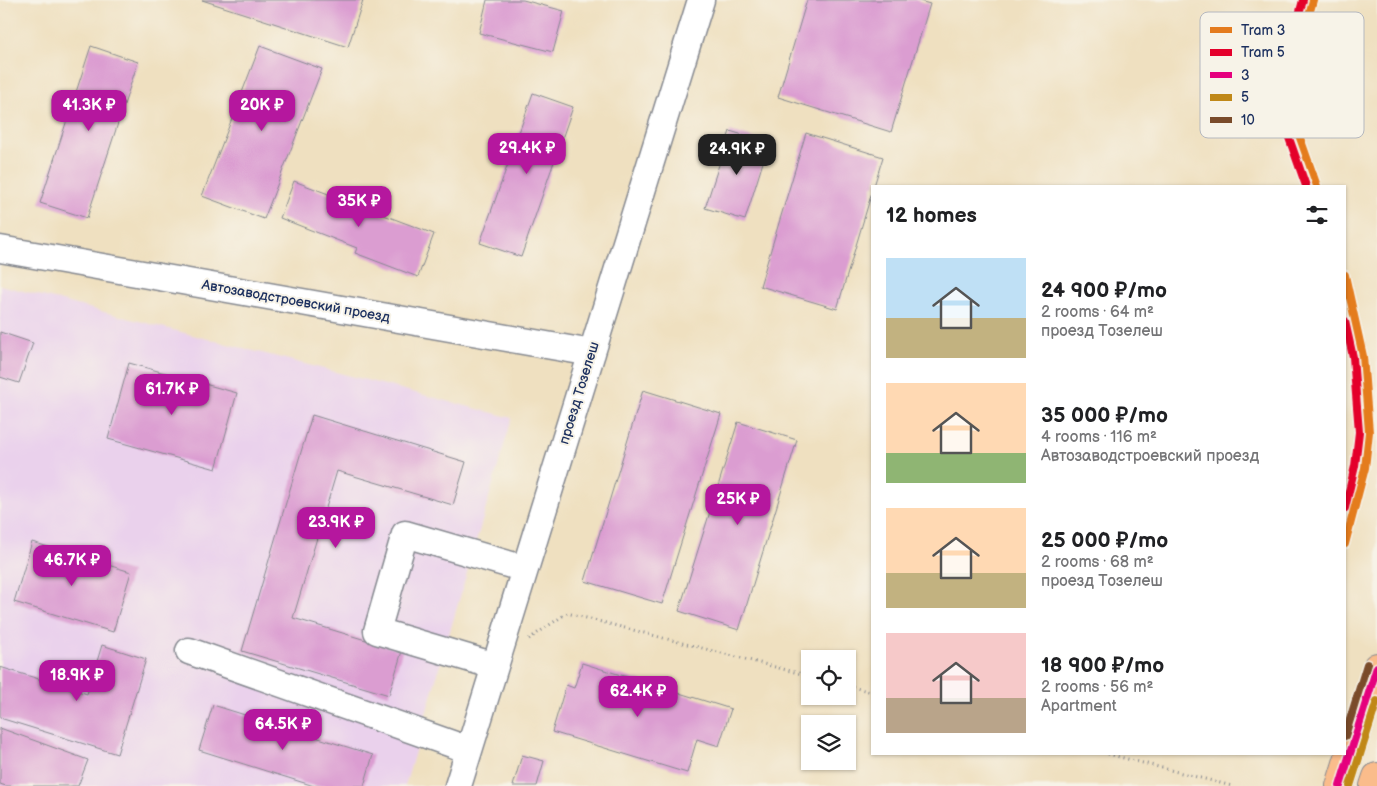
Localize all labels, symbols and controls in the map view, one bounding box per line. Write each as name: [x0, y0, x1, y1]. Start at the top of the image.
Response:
legend: [1200, 12, 1364, 138]
text: Tram 3: [1241, 22, 1285, 39]
text: Tram 5: [1241, 44, 1285, 61]
text: 3: [1241, 67, 1250, 84]
text: 5: [1241, 89, 1249, 106]
pin: 41.3K ₽: [43, 90, 135, 132]
pin: 20K ₽: [227, 90, 297, 132]
text: 41.3K ₽: [62, 96, 116, 115]
text: 20K ₽: [240, 96, 284, 115]
text: 10: [1241, 112, 1255, 129]
pin: 29.4K ₽: [481, 132, 573, 175]
pin: 24.9K ₽: [691, 134, 783, 176]
text: 29.4K ₽: [499, 139, 555, 158]
text: 24.9K ₽: [709, 140, 765, 159]
pin: 35K ₽: [324, 186, 394, 228]
text: 35K ₽: [337, 192, 381, 211]
icon: filters: [1303, 201, 1331, 229]
text: 12 homes: [886, 203, 977, 228]
street label: Автозаводстроевский проезд: [200, 276, 392, 326]
icon: home: [926, 278, 986, 338]
text: 24 900 ₽/mo: [1041, 278, 1167, 303]
text: 2 rooms · 64 m²: [1041, 303, 1154, 322]
text: проезд Тозелеш: [1041, 322, 1163, 341]
street label: проезд Тозелеш: [555, 339, 603, 446]
pin: 61.7K ₽: [126, 374, 218, 416]
text: 61.7K ₽: [145, 380, 199, 399]
icon: home: [926, 403, 986, 463]
text: 35 000 ₽/mo: [1041, 403, 1168, 428]
text: 4 rooms · 116 m²: [1041, 428, 1157, 447]
text: Автозаводстроевский проезд: [1041, 447, 1259, 466]
pin: 25K ₽: [703, 484, 773, 526]
text: 25K ₽: [716, 490, 760, 509]
pin: 23.9K ₽: [290, 506, 382, 549]
text: 23.9K ₽: [308, 513, 364, 532]
icon: home: [926, 528, 986, 588]
text: 25 000 ₽/mo: [1041, 528, 1168, 553]
pin: 46.7K ₽: [26, 544, 118, 587]
text: 46.7K ₽: [44, 551, 100, 570]
text: 2 rooms · 68 m²: [1041, 553, 1154, 572]
text: проезд Тозелеш: [1041, 572, 1163, 591]
map controls: [801, 650, 856, 770]
button: locate: [801, 650, 856, 705]
icon: home: [926, 653, 986, 713]
text: 18 900 ₽/mo: [1041, 653, 1164, 678]
pin: 18.9K ₽: [31, 660, 123, 702]
text: 18.9K ₽: [50, 666, 104, 685]
pin: 62.4K ₽: [592, 676, 684, 718]
text: 2 rooms · 56 m²: [1041, 678, 1153, 697]
text: 62.4K ₽: [610, 682, 666, 701]
text: Apartment: [1041, 697, 1117, 716]
pin: 64.5K ₽: [237, 708, 329, 751]
text: 64.5K ₽: [255, 715, 311, 734]
button: layers: [801, 715, 856, 770]

